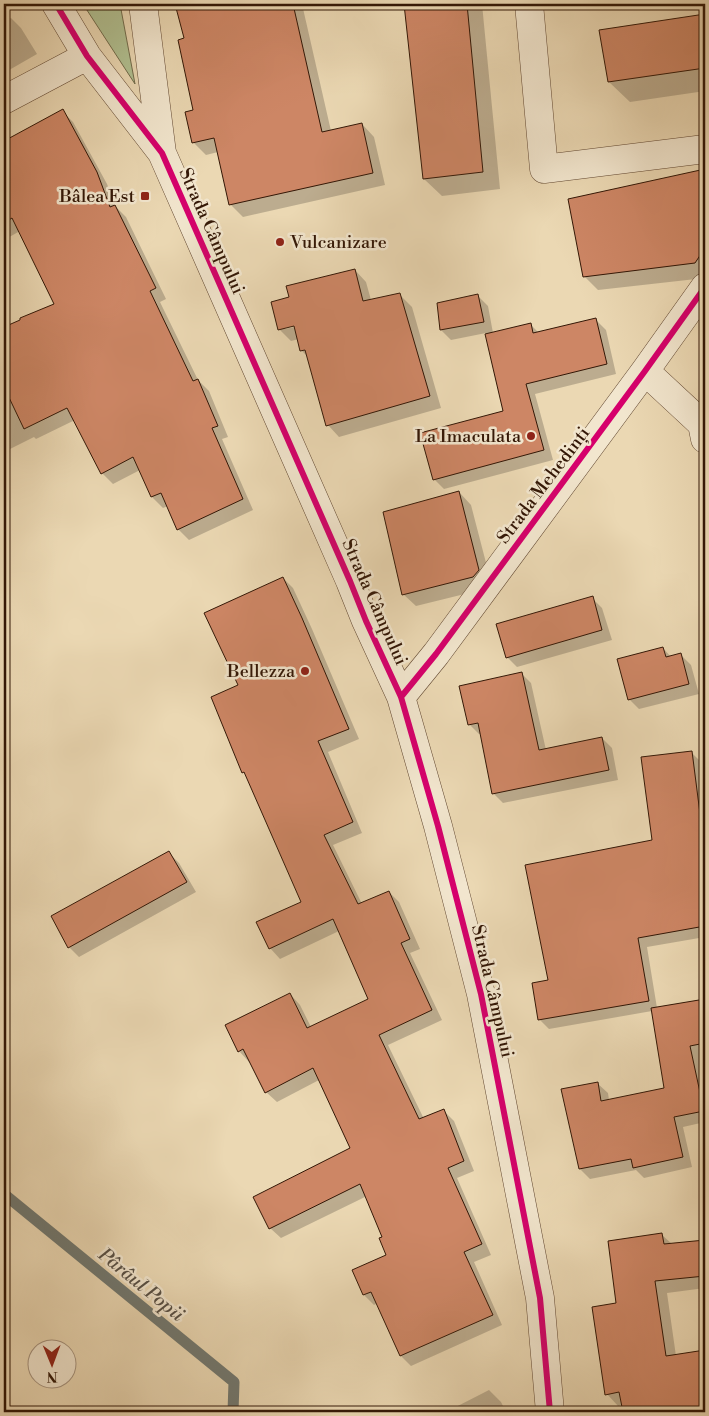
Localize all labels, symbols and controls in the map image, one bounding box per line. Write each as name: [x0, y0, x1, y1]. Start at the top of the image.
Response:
street label: Strada Câmpului: [173, 164, 250, 298]
place label: Bâlea Est: [58, 185, 136, 208]
marker: Bâlea Est: [139, 190, 151, 202]
place label: Vulcanizare: [289, 231, 387, 254]
marker: Vulcanizare: [274, 236, 286, 248]
street label: Strada Mehedinți: [492, 422, 595, 548]
place label: La Imaculata: [415, 425, 522, 448]
marker: La Imaculata: [525, 430, 537, 442]
street label: Strada Câmpului: [336, 535, 413, 669]
place label: Bellezza: [226, 660, 296, 683]
marker: Bellezza: [299, 665, 311, 677]
street label: Strada Câmpului: [466, 922, 519, 1060]
water label: Pârâul Popii: [93, 1242, 189, 1327]
north arrow: [28, 1338, 78, 1388]
text: N: [47, 1367, 58, 1385]

